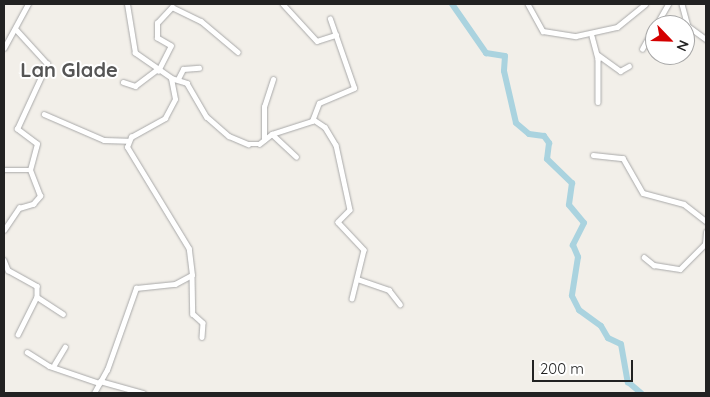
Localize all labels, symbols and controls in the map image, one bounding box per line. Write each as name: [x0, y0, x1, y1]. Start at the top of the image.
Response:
north arrow: [645, 15, 695, 65]
text: N: [672, 37, 693, 54]
district label: Lan Glade: [20, 57, 118, 81]
scale bar: [535, 350, 636, 382]
text: 200 m: [540, 359, 584, 378]

